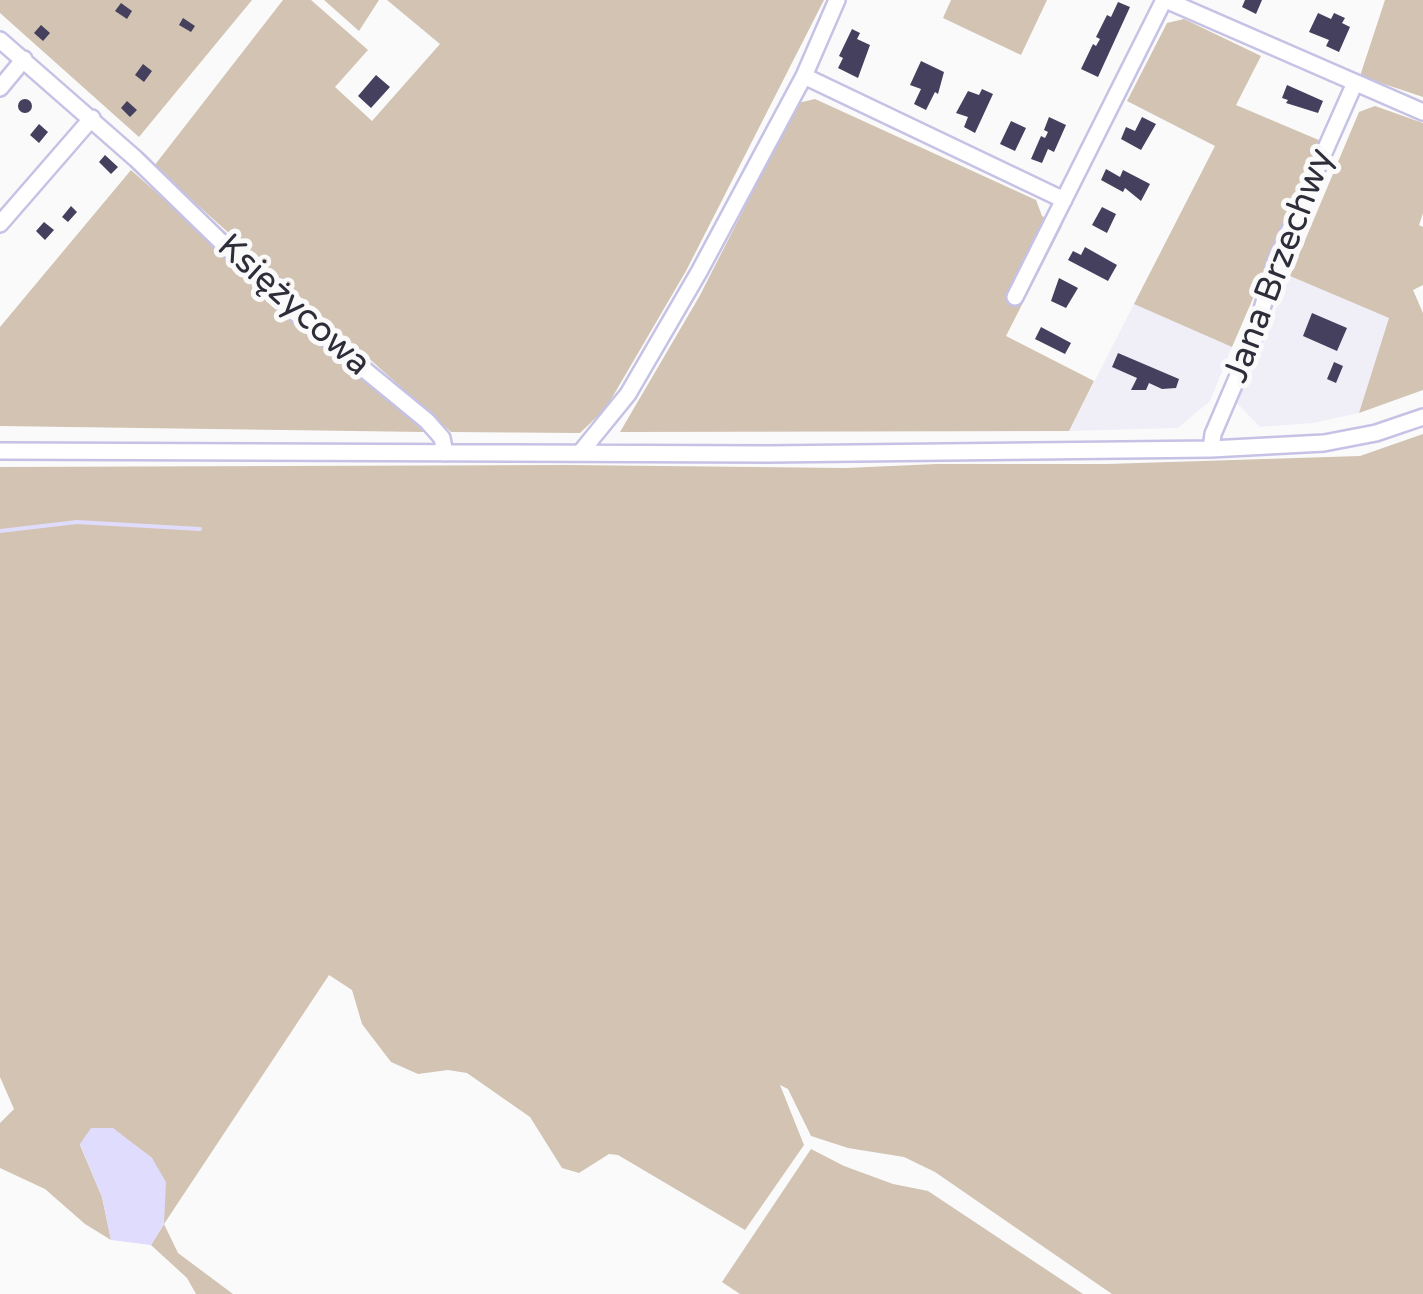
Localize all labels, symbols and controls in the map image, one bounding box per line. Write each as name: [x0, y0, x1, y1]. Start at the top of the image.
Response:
street label: Jana Brzechwy: [1216, 143, 1344, 389]
street label: Księżycowa: [208, 226, 378, 386]

